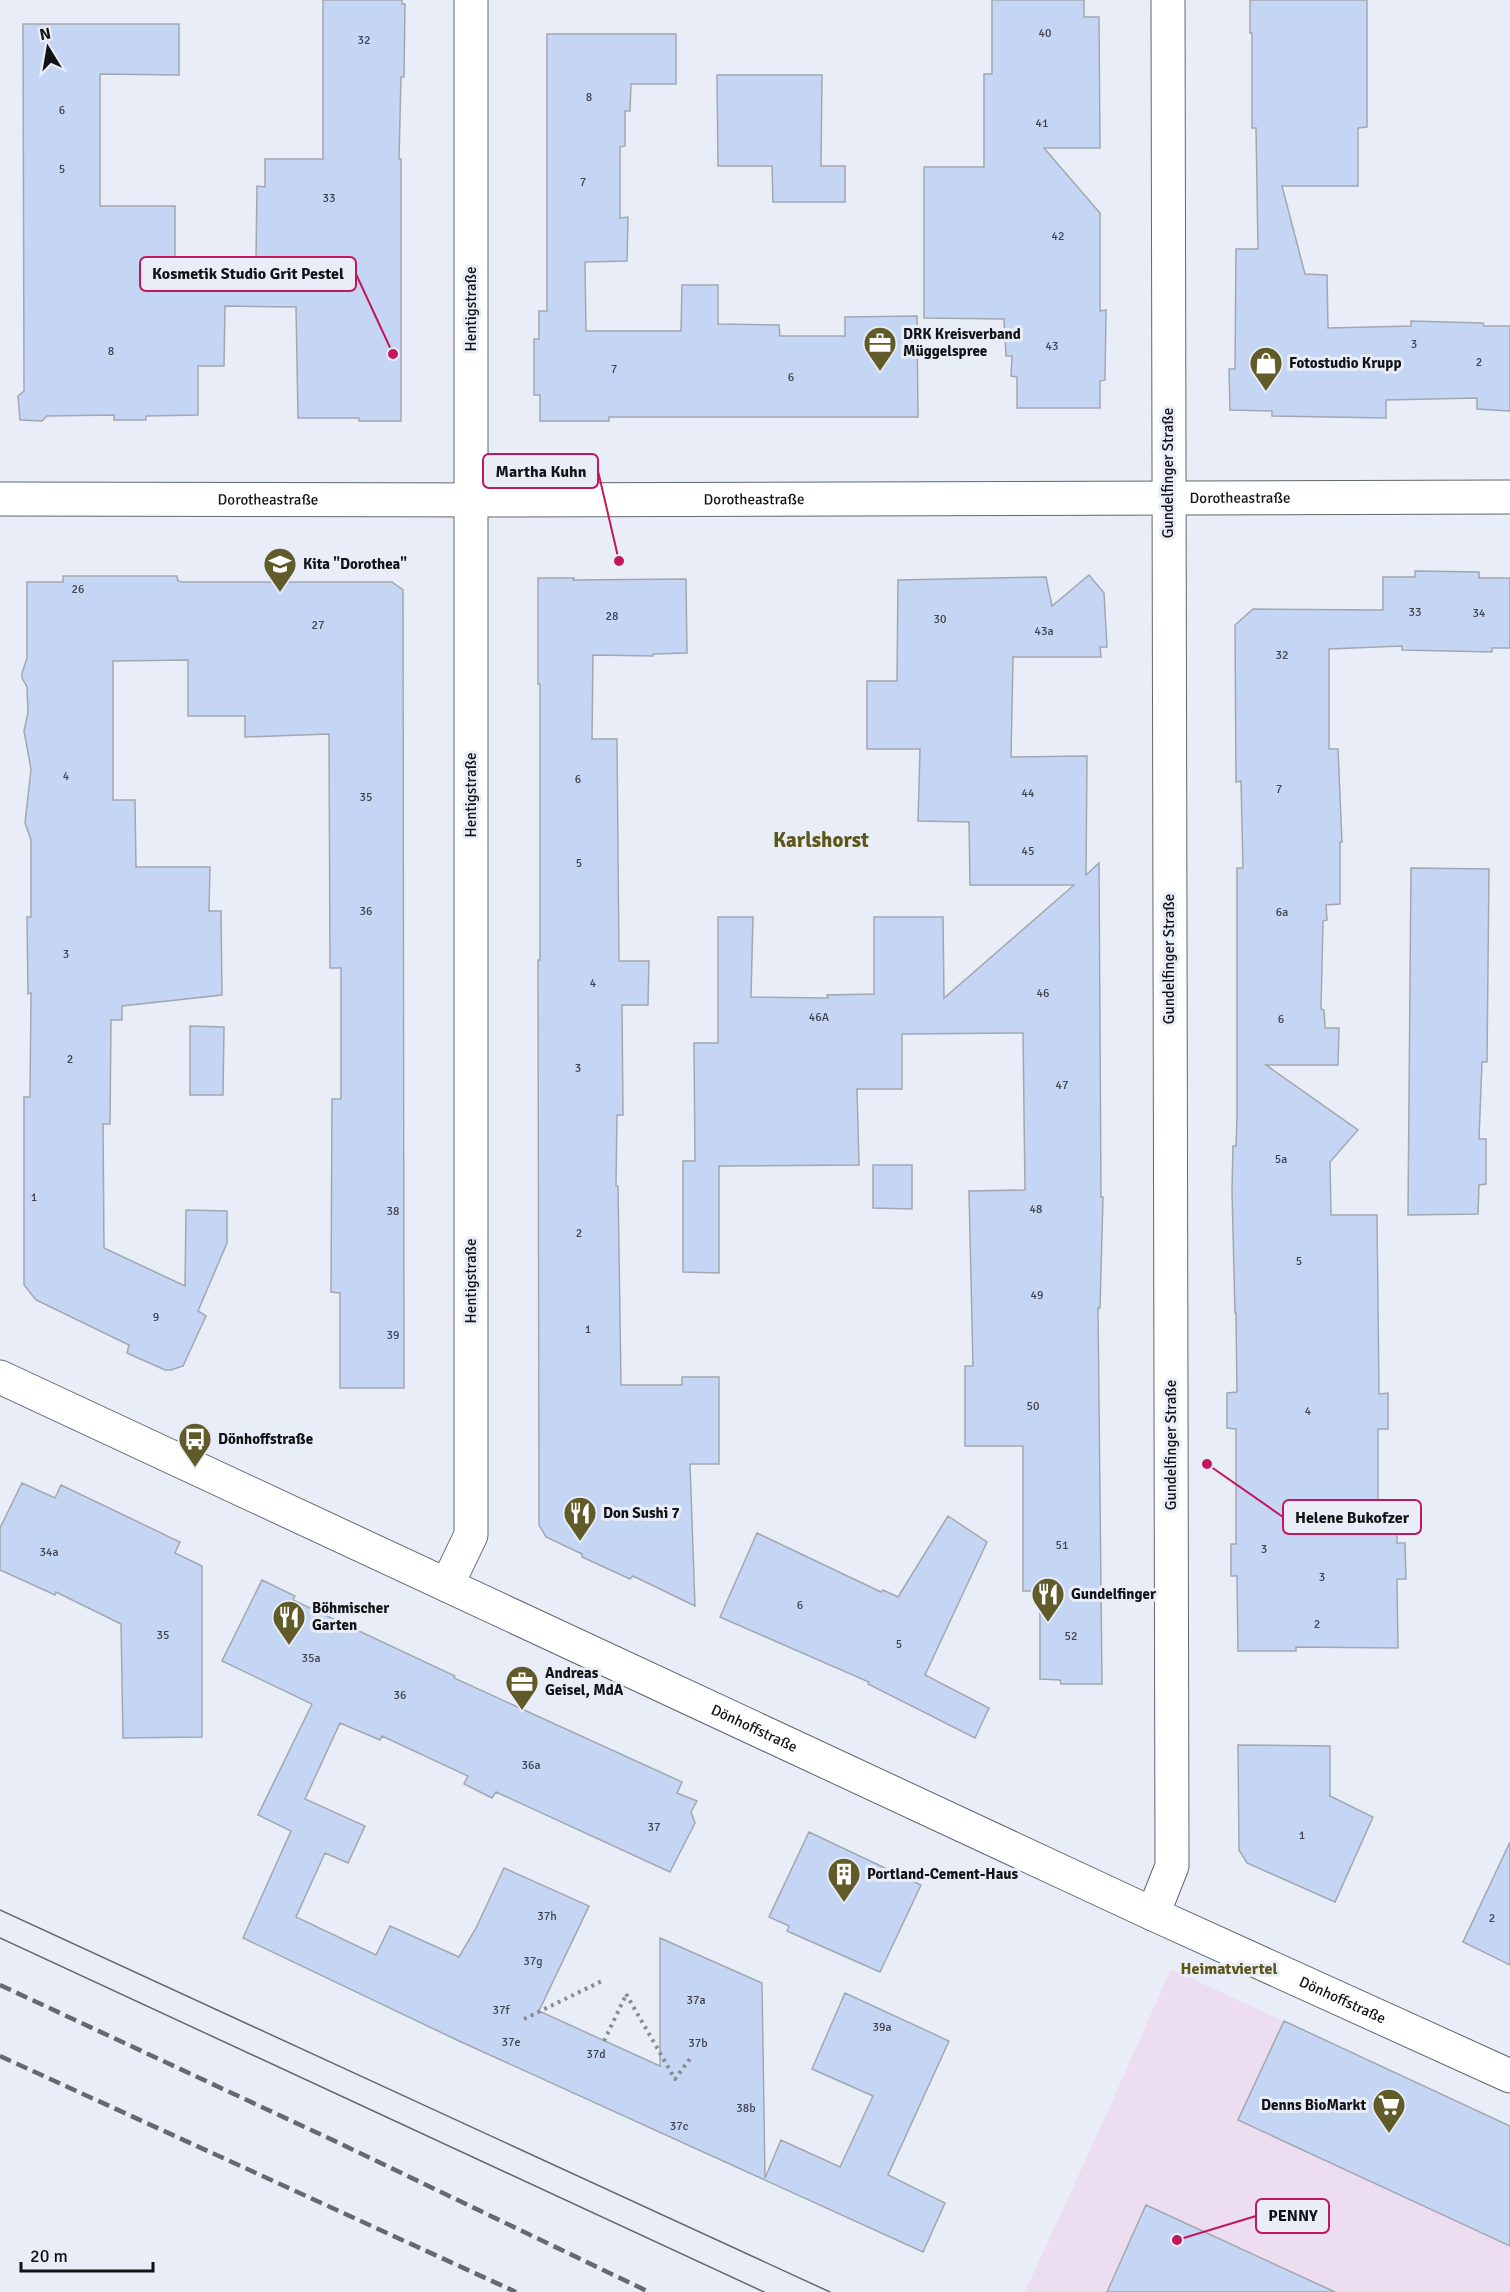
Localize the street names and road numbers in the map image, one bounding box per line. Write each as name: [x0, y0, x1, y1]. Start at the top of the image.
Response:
street label: Hentigstraße: [462, 267, 480, 351]
street label: Gundelfinger Straße: [1159, 408, 1177, 538]
street label: Dorotheastraße: [1190, 489, 1290, 507]
street label: Dorotheastraße: [218, 490, 318, 509]
street label: Dorotheastraße: [704, 490, 804, 508]
street label: Hentigstraße: [462, 753, 480, 837]
street label: Gundelfinger Straße: [1160, 894, 1178, 1024]
street label: Hentigstraße: [462, 1239, 480, 1323]
street label: Gundelfinger Straße: [1162, 1380, 1180, 1510]
street label: Dönhoffstraße: [708, 1700, 800, 1756]
street label: Dönhoffstraße: [1296, 1973, 1389, 2027]

